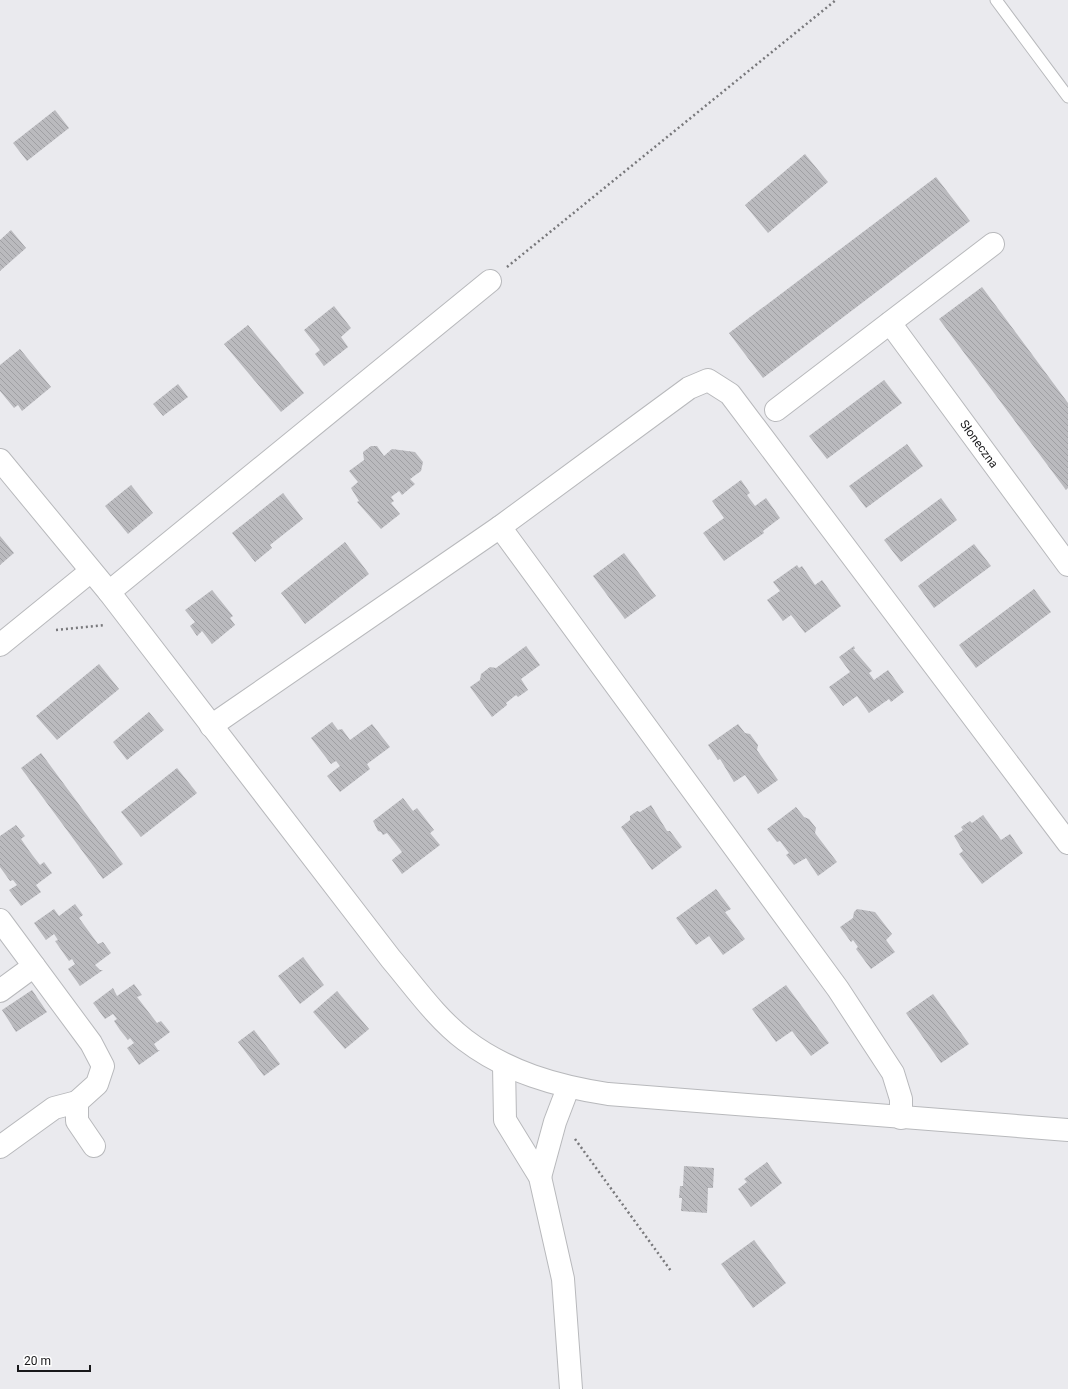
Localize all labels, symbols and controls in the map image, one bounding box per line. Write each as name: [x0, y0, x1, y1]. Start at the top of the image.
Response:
street label: Słoneczna: [957, 417, 1001, 471]
scale bar: [18, 1347, 90, 1373]
text: 20 m: [24, 1354, 51, 1368]

